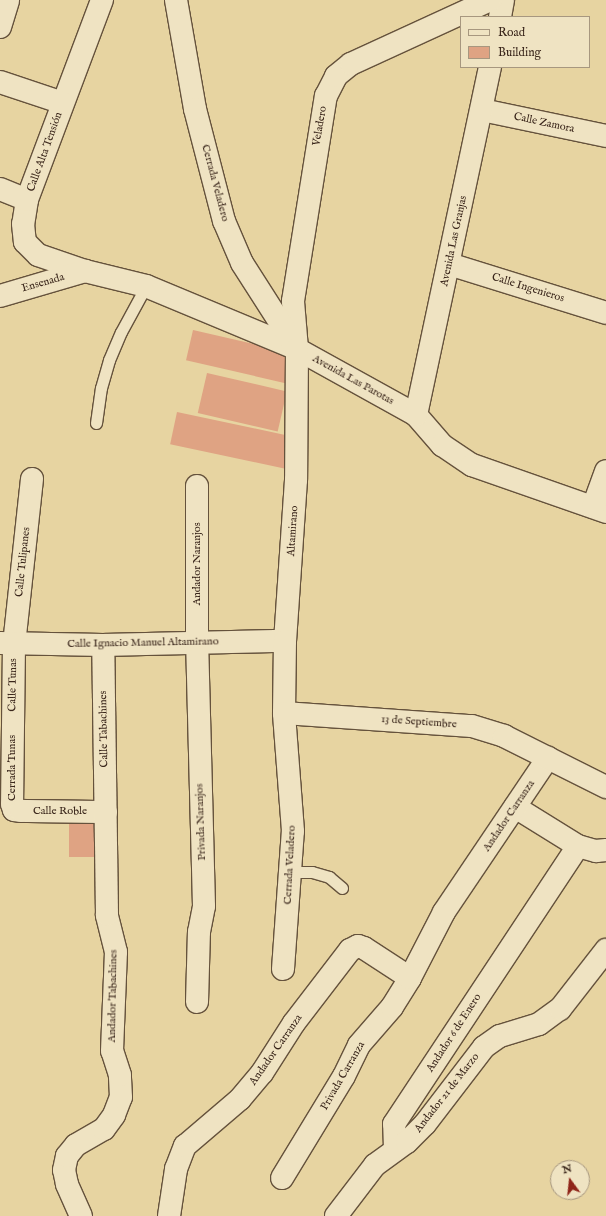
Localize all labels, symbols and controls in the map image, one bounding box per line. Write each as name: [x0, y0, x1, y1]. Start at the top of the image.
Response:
legend: [460, 16, 590, 68]
text: Road: [498, 25, 525, 40]
text: Building: [498, 45, 541, 60]
street label: Veladero: [310, 105, 330, 147]
street label: Calle Alta Tensión: [24, 110, 66, 194]
street label: Calle Zamora: [512, 110, 576, 136]
street label: Cerrada Veladero: [198, 143, 232, 223]
street label: Avenida Las Granjas: [438, 195, 470, 287]
street label: Ensenada: [20, 271, 66, 295]
street label: Calle Ingenieros: [490, 271, 566, 305]
street label: Avenida Las Parotas: [310, 352, 396, 408]
street label: Altamirano: [285, 505, 301, 557]
street label: Andador Naranjos: [190, 522, 204, 606]
street label: Calle Tulipanes: [13, 526, 33, 598]
street label: Calle Ignacio Manuel Altamirano: [67, 635, 219, 651]
street label: Calle Tunas: [6, 658, 20, 712]
street label: Calle Tabachines: [97, 690, 111, 768]
street label: 13 de Septiembre: [381, 713, 457, 731]
street label: Cerrada Tunas: [5, 735, 19, 801]
street label: Andador Carranza: [480, 778, 538, 854]
street label: Privada Naranjos: [193, 783, 209, 861]
street label: Calle Roble: [33, 804, 87, 818]
street label: Cerrada Veladero: [281, 825, 299, 905]
street label: Andador Tabachines: [106, 949, 120, 1043]
street label: Andador 6 de Enero: [424, 991, 484, 1075]
street label: Andador Carranza: [247, 1012, 305, 1088]
street label: Privada Carranza: [318, 1039, 368, 1113]
street label: Andador 21 de Marzo: [412, 1051, 482, 1135]
north arrow: [550, 1160, 590, 1200]
text: N: [561, 1161, 574, 1177]

